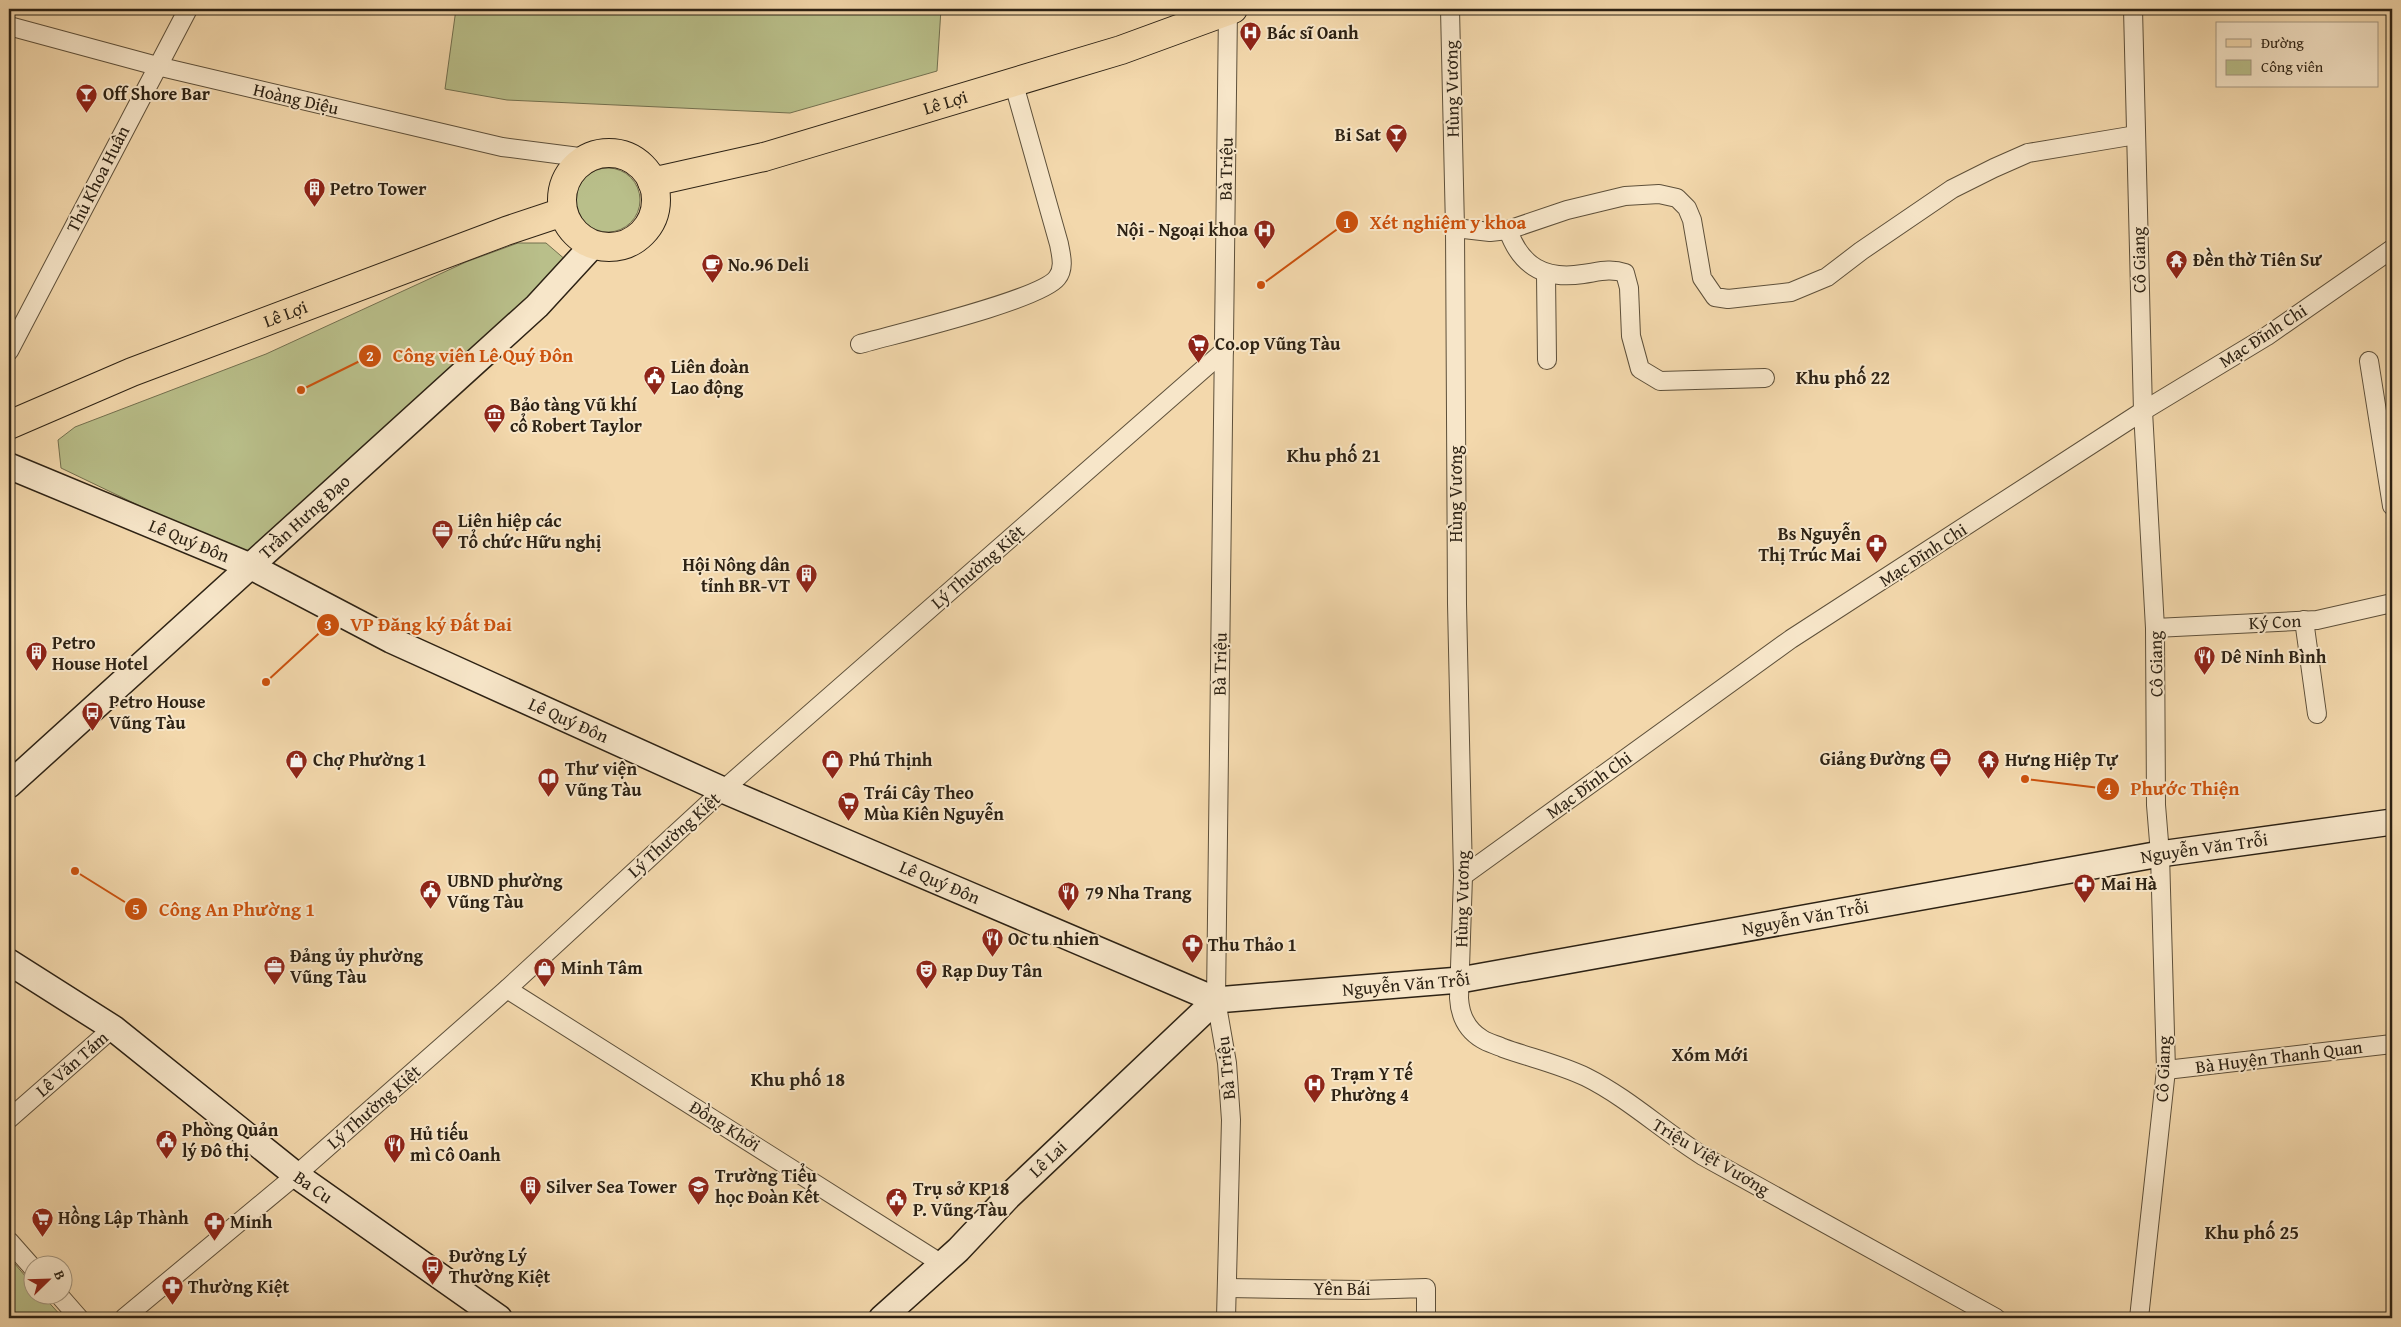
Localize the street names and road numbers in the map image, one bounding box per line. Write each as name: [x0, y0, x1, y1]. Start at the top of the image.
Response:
street label: Hùng Vương: [1437, 40, 1466, 138]
street label: Hoàng Diệu: [251, 76, 342, 121]
street label: Lê Lợi: [920, 83, 971, 122]
street label: Thủ Khoa Huân: [59, 121, 136, 237]
street label: Bà Triệu: [1211, 137, 1240, 201]
street label: Cô Giang: [2124, 227, 2153, 293]
street label: Lê Lợi: [260, 293, 311, 334]
street label: Mạc Đĩnh Chi: [2213, 297, 2312, 374]
street label: Hùng Vương: [1442, 445, 1469, 542]
street label: Trần Hưng Đạo: [252, 468, 356, 565]
street label: Lê Quý Đôn: [145, 512, 234, 569]
street label: Mạc Đĩnh Chi: [1873, 516, 1972, 593]
street label: Lý Thường Kiệt: [925, 518, 1031, 615]
street label: Ký Con: [2248, 607, 2302, 636]
street label: Cô Giang: [2141, 631, 2170, 697]
street label: Bà Triệu: [1205, 632, 1234, 696]
street label: Lê Quý Đôn: [524, 690, 613, 750]
street label: Mạc Đĩnh Chi: [1540, 744, 1637, 825]
street label: Lý Thường Kiệt: [621, 785, 727, 884]
street label: Nguyễn Văn Trỗi: [2138, 825, 2269, 870]
street label: Hùng Vương: [1447, 850, 1476, 948]
street label: Lê Quý Đôn: [895, 853, 984, 911]
street label: Nguyễn Văn Trỗi: [1740, 893, 1871, 942]
street label: Nguyễn Văn Trỗi: [1341, 964, 1472, 1003]
street label: Lê Văn Tám: [29, 1024, 114, 1103]
street label: Bà Huyện Thanh Quan: [2194, 1033, 2364, 1080]
street label: Bà Triệu: [1209, 1035, 1242, 1101]
street label: Cô Giang: [2148, 1035, 2177, 1103]
street label: Lý Thường Kiệt: [321, 1058, 427, 1155]
street label: Đồng Khởi: [685, 1093, 766, 1158]
street label: Triệu Việt Vương: [1647, 1111, 1775, 1202]
street label: Lê Lai: [1023, 1134, 1073, 1183]
street label: Ba Cu: [288, 1164, 339, 1210]
street label: Yên Bái: [1313, 1275, 1371, 1302]

